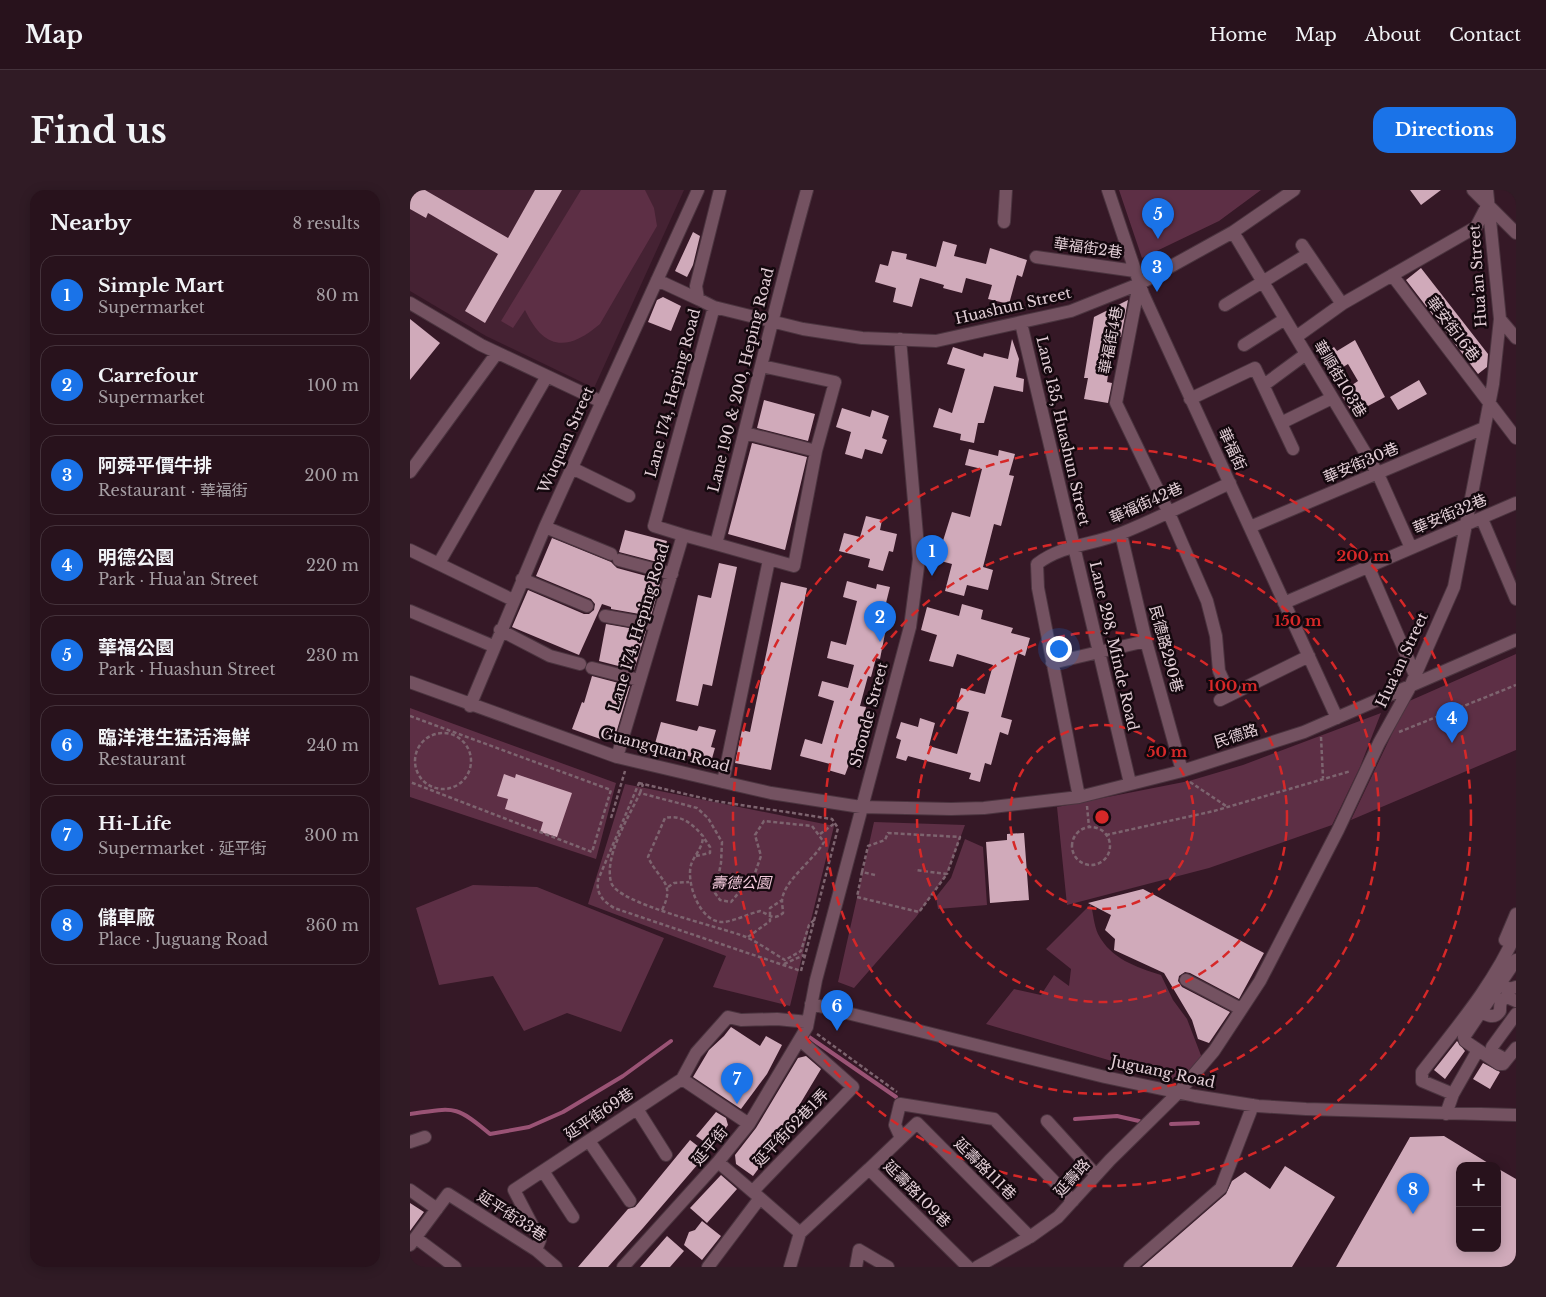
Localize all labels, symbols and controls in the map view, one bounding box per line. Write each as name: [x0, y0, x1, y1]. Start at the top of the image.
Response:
text: Map: [25, 20, 83, 49]
text: Home: [1209, 24, 1267, 46]
text: Map: [1295, 24, 1337, 46]
text: About: [1365, 24, 1421, 46]
text: Contact: [1449, 24, 1521, 46]
button: Directions: [1373, 107, 1516, 153]
text: Find us: [30, 109, 167, 152]
pin: 5: [1142, 198, 1174, 239]
text: Nearby: [50, 210, 131, 236]
text: 8 results: [293, 213, 360, 233]
street label: Hua'an Street: [1464, 224, 1491, 328]
street label: 華福街2巷: [1052, 233, 1124, 262]
pin: 3: [1141, 251, 1173, 292]
street label: Lane 190 & 200, Heping Road: [703, 266, 778, 494]
text: Simple Mart: [98, 274, 224, 297]
street label: Huashun Street: [953, 283, 1073, 328]
text: 1: [64, 285, 70, 305]
text: 80 m: [316, 285, 359, 305]
street label: 華安街16巷: [1423, 292, 1484, 365]
text: Supermarket: [98, 297, 205, 317]
street label: 華福街4巷: [1095, 304, 1126, 375]
street label: Lane 174, Heping Road: [641, 306, 704, 480]
street label: Lane 135, Huashun Street: [1032, 334, 1095, 528]
street label: 華順街103巷: [1310, 337, 1371, 421]
text: Carrefour: [98, 364, 198, 387]
text: 2: [62, 375, 72, 395]
text: 100 m: [307, 375, 359, 395]
street label: Wuquan Street: [533, 383, 598, 497]
text: Supermarket: [98, 387, 205, 407]
street label: 華福街: [1214, 424, 1251, 473]
street label: 華安街30巷: [1320, 438, 1401, 487]
text: 阿舜平價牛排: [98, 454, 212, 477]
text: 3: [62, 465, 72, 485]
text: 200 m: [305, 465, 359, 485]
street label: 華福街42巷: [1106, 478, 1185, 527]
text: Restaurant · 華福街: [98, 480, 248, 500]
street label: 華安街32巷: [1410, 489, 1490, 538]
pin: 1: [916, 535, 948, 576]
street label: Lane 174. Heping Road: [604, 541, 673, 713]
text: 明德公園: [98, 546, 174, 569]
text: 200 m: [1337, 546, 1390, 565]
text: 4: [62, 555, 72, 575]
text: 220 m: [306, 555, 359, 575]
street label: Lane 298, Minde Road: [1086, 559, 1143, 733]
text: Park · Hua'an Street: [98, 569, 258, 589]
pin: 2: [864, 601, 896, 642]
street label: 民德路290巷: [1146, 603, 1187, 695]
street label: Hua'an Street: [1371, 609, 1432, 710]
text: 150 m: [1274, 611, 1322, 630]
text: 華福公園: [98, 636, 174, 659]
your location: [1046, 636, 1072, 662]
text: 5: [62, 645, 72, 665]
text: 230 m: [306, 645, 359, 665]
text: Park · Huashun Street: [98, 659, 275, 679]
street label: Shoude Street: [845, 660, 892, 769]
text: 100 m: [1208, 676, 1258, 695]
pin: 4: [1436, 702, 1468, 743]
street label: 民德路: [1212, 720, 1260, 752]
street label: Guangquan Road: [598, 723, 732, 776]
text: 臨洋港生猛活海鮮: [98, 726, 250, 749]
text: 6: [62, 735, 72, 755]
text: 240 m: [307, 735, 359, 755]
text: 50 m: [1147, 742, 1188, 761]
text: Restaurant: [98, 749, 186, 769]
centre of rings: [1093, 808, 1111, 826]
text: Hi-Life: [98, 812, 172, 835]
text: 7: [63, 825, 71, 845]
text: 300 m: [305, 825, 359, 845]
text: Supermarket · 延平街: [98, 838, 267, 858]
park label: 壽德公園: [711, 873, 773, 892]
text: 儲車廠: [98, 906, 155, 929]
text: 8: [62, 915, 72, 935]
text: 360 m: [306, 915, 359, 935]
text: Place · Juguang Road: [98, 929, 268, 949]
pin: 6: [821, 990, 853, 1031]
street label: Juguang Road: [1107, 1051, 1217, 1092]
pin: 7: [721, 1063, 753, 1104]
street label: 延平街69巷: [561, 1084, 637, 1144]
street label: 延平街62巷1弄: [749, 1085, 832, 1170]
street label: 延平街: [688, 1122, 731, 1169]
street label: 延壽路111巷: [950, 1134, 1020, 1204]
street label: 延壽路: [1050, 1155, 1094, 1201]
street label: 延壽路109巷: [880, 1156, 955, 1231]
map controls: [1456, 1162, 1501, 1252]
button: +: [1456, 1162, 1501, 1207]
pin: 8: [1397, 1173, 1429, 1214]
street label: 延平街33巷: [474, 1186, 550, 1245]
button: −: [1456, 1207, 1501, 1252]

